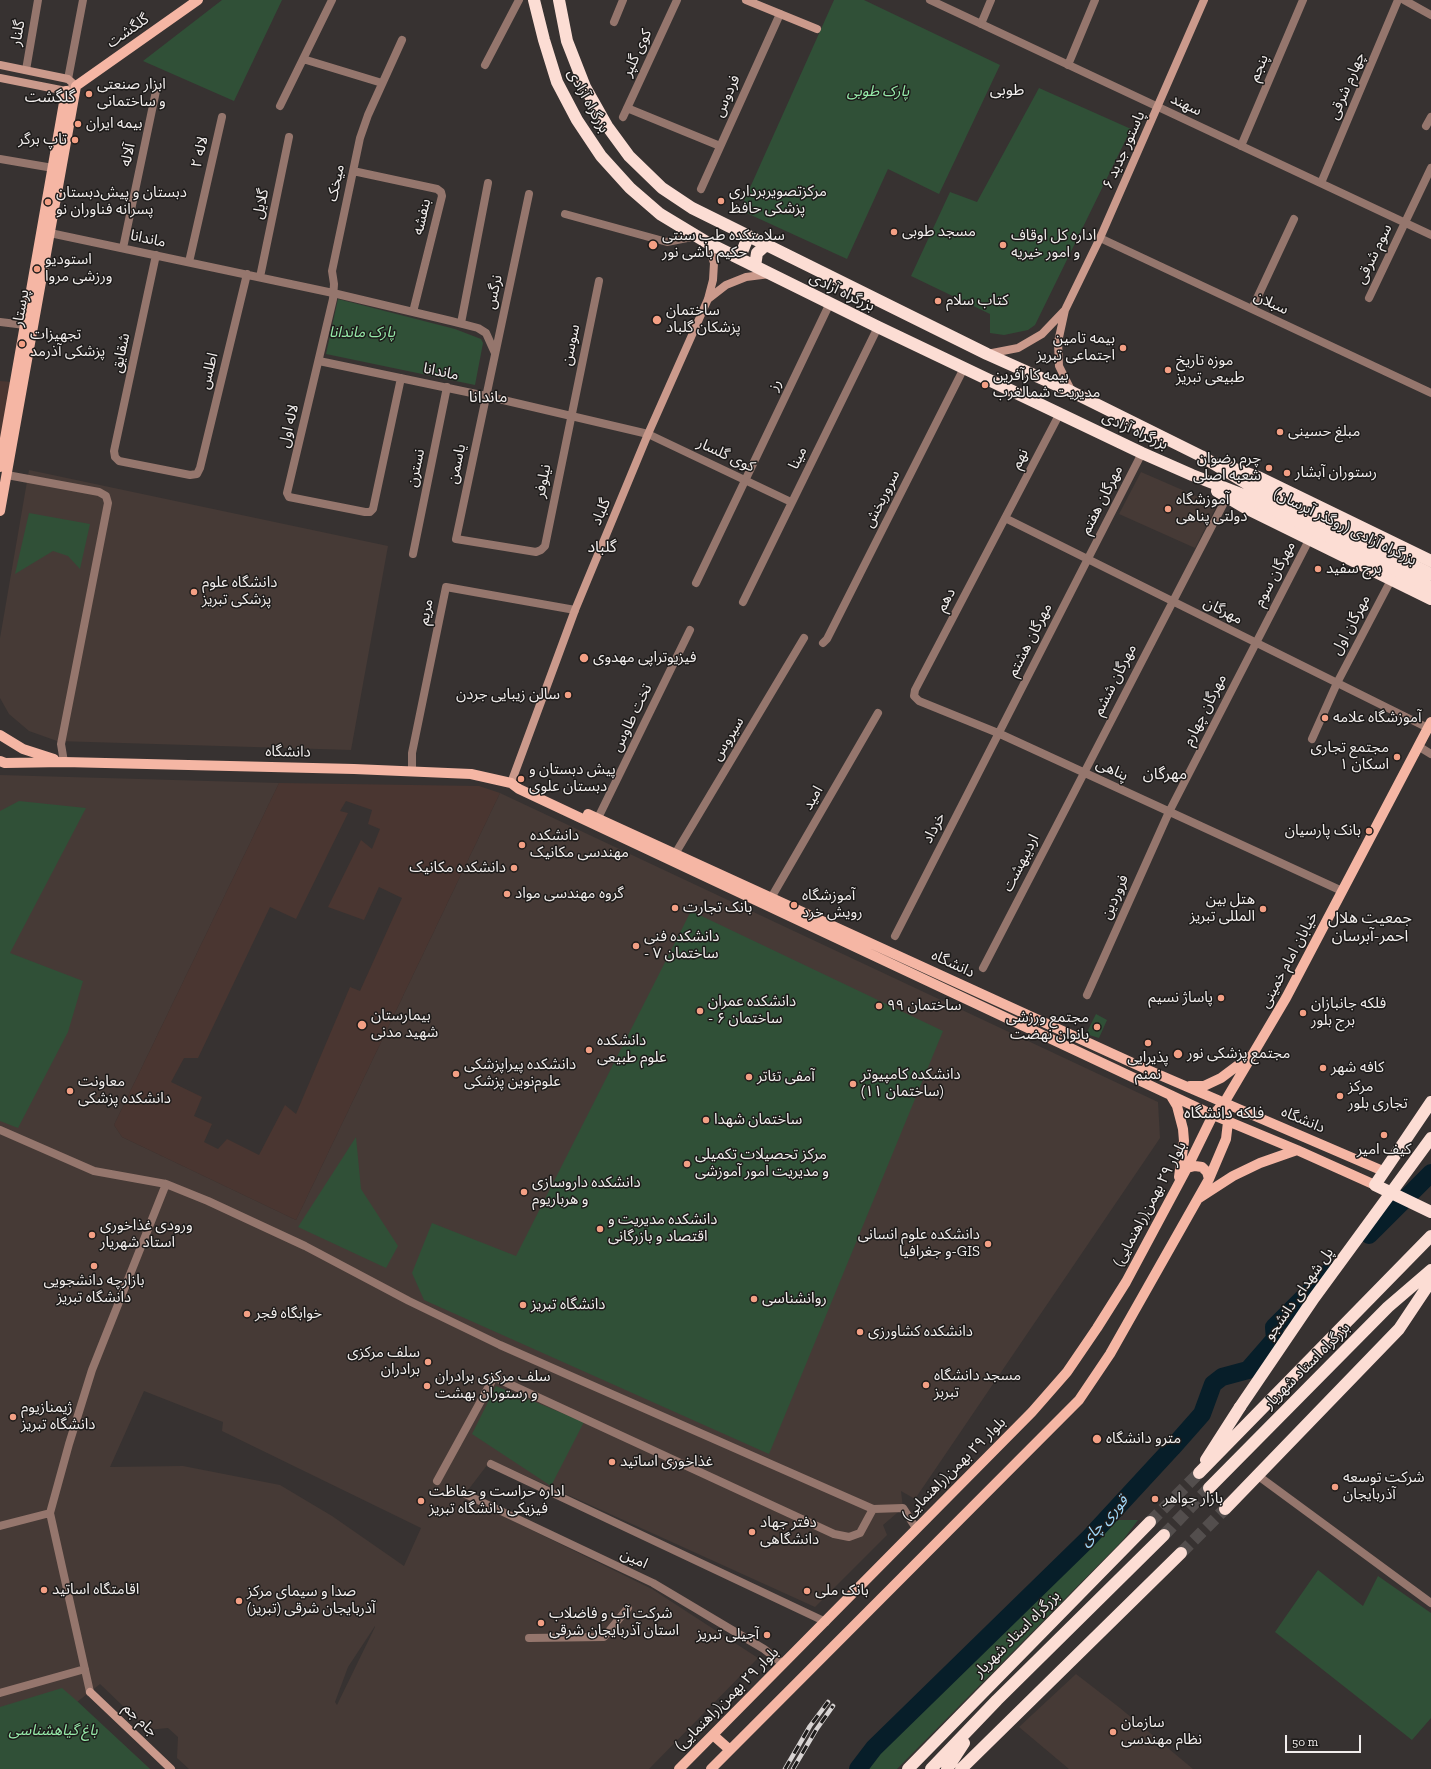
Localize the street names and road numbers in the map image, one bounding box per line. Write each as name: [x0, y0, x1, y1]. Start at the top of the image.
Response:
street label: گلگشت: [103, 10, 153, 52]
street label: گلنار: [7, 19, 29, 47]
street label: کوی گلپر: [618, 26, 656, 80]
street label: چهارم شرقی: [1325, 50, 1369, 122]
street label: پنجم: [1245, 52, 1273, 84]
street label: بزرگراه آزادی: [563, 66, 613, 136]
street label: فردوس: [710, 72, 744, 120]
street label: سهند: [1167, 90, 1205, 120]
street label: پاستور جدید ۶: [1099, 108, 1149, 192]
street label: لاله ۲: [188, 134, 212, 170]
street label: آلاله: [117, 142, 139, 168]
street label: میخک: [323, 163, 349, 203]
street label: گلایل: [249, 187, 273, 221]
street label: بنفشه: [409, 197, 435, 237]
street label: سوم شرقی: [1352, 221, 1396, 287]
street label: ماندانا: [128, 226, 168, 252]
street label: بزرگراه آزادی: [806, 268, 878, 316]
street label: نرگس: [482, 273, 506, 311]
street label: سبلان: [1251, 287, 1291, 319]
street label: پرستار: [9, 288, 33, 328]
street label: سوسن: [558, 323, 584, 367]
street label: شقایق: [108, 331, 134, 375]
street label: اطلس: [196, 351, 222, 391]
street label: ماندانا: [421, 359, 461, 385]
street label: رز: [764, 376, 786, 394]
street label: لاله اول: [275, 403, 303, 449]
street label: بزرگراه آزادی: [1099, 408, 1171, 454]
street label: کوی گلسار: [694, 434, 758, 476]
street label: یاسمن: [444, 442, 470, 486]
street label: مینا: [785, 444, 811, 472]
street label: نهم: [1007, 446, 1033, 472]
street label: نسترن: [403, 447, 429, 489]
street label: مهرگان هفتم: [1077, 462, 1127, 538]
street label: نیلوفر: [531, 463, 555, 499]
street label: سروربخش: [860, 467, 904, 531]
street label: بزرگراه آزادی (روگذر آبرسان): [1271, 485, 1419, 569]
street label: گلباد: [587, 496, 615, 528]
street label: مهرگان سوم: [1250, 538, 1300, 610]
street label: دهم: [932, 585, 960, 615]
street label: مهرگان اول: [1328, 592, 1374, 658]
street label: مهرگان: [1200, 594, 1246, 628]
street label: مریم: [415, 597, 437, 627]
street label: مهرگان هشتم: [1004, 600, 1056, 680]
street label: مهرگان ششم: [1089, 641, 1141, 719]
street label: مهرگان چهارم: [1179, 671, 1231, 749]
street label: تخت طاوس: [608, 681, 656, 755]
street label: سیروس: [708, 714, 748, 764]
street label: دانشگاه: [265, 743, 311, 761]
street label: پناهی: [1093, 755, 1131, 785]
street label: امید: [799, 783, 827, 813]
street label: خرداد: [919, 810, 949, 846]
street label: اردیبهشت: [999, 831, 1043, 895]
street label: فروردین: [1097, 872, 1133, 922]
street label: خیابان امام خمینی: [1256, 909, 1322, 1011]
street label: دانشگاه: [929, 946, 977, 982]
street label: دانشگاه: [1279, 1103, 1327, 1137]
street label: بلوار ٢٩ بهمن(راهنمایی): [1109, 1138, 1191, 1270]
street label: پل شهدای دانشجو: [1260, 1244, 1338, 1344]
street label: بزرگراه استاد شهریار: [1260, 1319, 1354, 1413]
street label: بلوار ٢٩ بهمن(راهنمایی): [898, 1413, 1010, 1525]
street label: امین: [618, 1545, 650, 1573]
street label: بزرگراه استاد شهریار: [970, 1587, 1064, 1681]
street label: بلوار ٢٩ بهمن(راهنمایی): [671, 1643, 783, 1755]
street label: جام جم: [119, 1699, 161, 1741]

